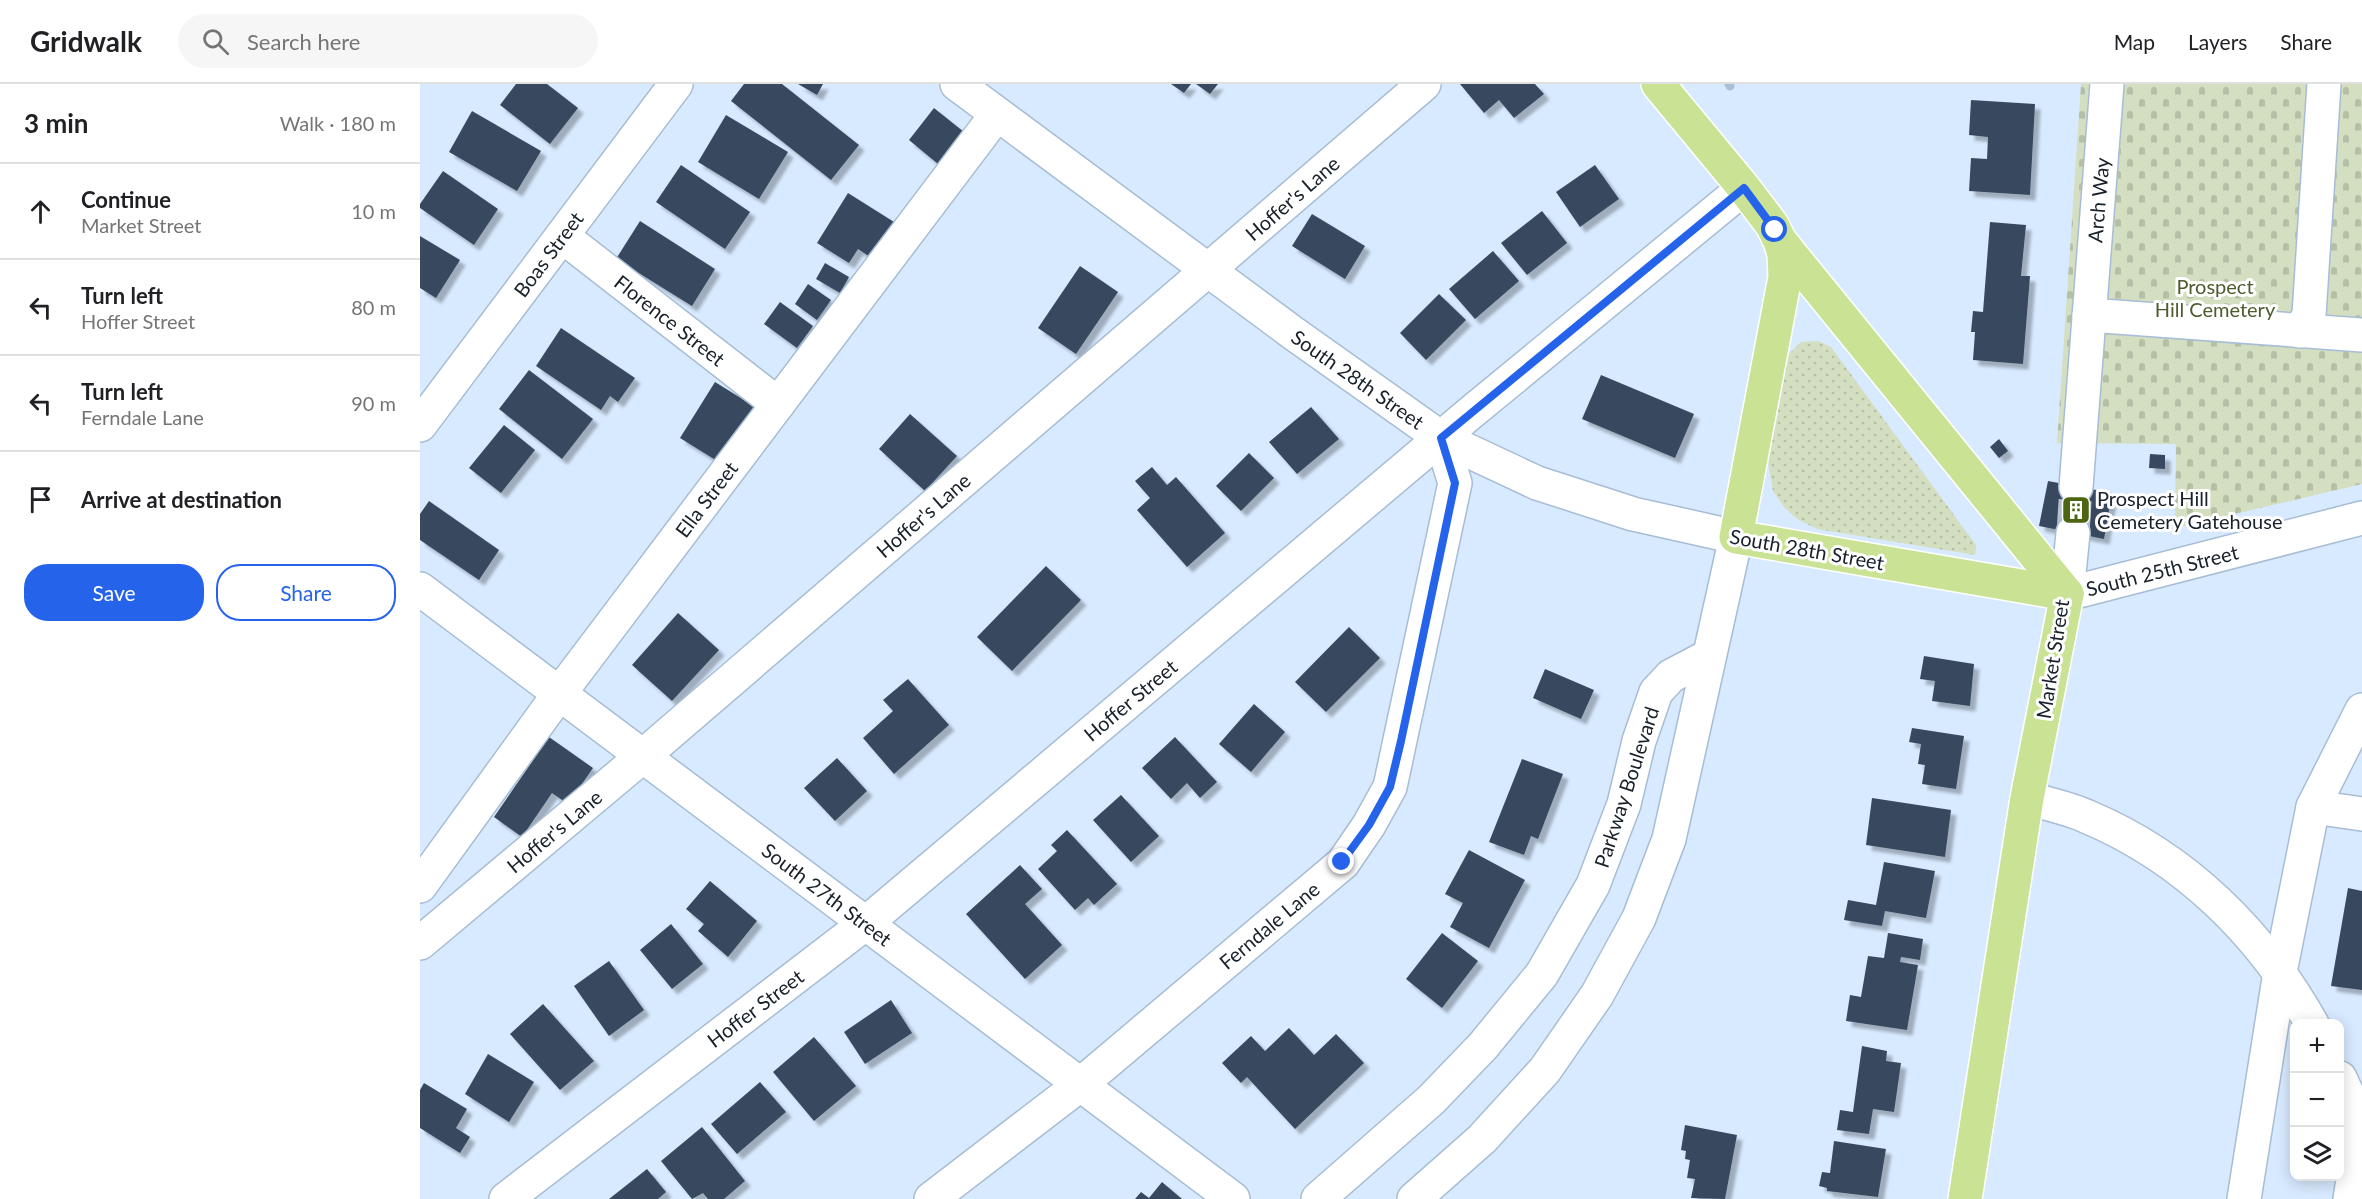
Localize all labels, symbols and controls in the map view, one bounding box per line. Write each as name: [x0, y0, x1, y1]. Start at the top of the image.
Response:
search box: [178, 14, 598, 68]
text: Gridwalk: [30, 24, 142, 58]
icon: search: [199, 25, 232, 58]
text: Search here: [247, 28, 360, 55]
text: Map: [2114, 29, 2155, 54]
text: Layers: [2188, 29, 2247, 54]
text: Share: [2280, 29, 2332, 54]
text: 3 min: [24, 107, 88, 139]
text: Walk · 180 m: [280, 111, 396, 135]
street label: Hoffer's Lane: [1240, 151, 1344, 245]
street label: Arch Way: [2082, 156, 2114, 244]
text: Continue: [81, 186, 171, 213]
icon: ahead: [24, 195, 57, 228]
text: 10 m: [351, 199, 396, 223]
street label: Boas Street: [508, 207, 588, 301]
text: Market Street: [81, 213, 202, 237]
route start: [1761, 216, 1787, 242]
street label: Florence Street: [610, 269, 730, 371]
park label: Prospect Hill Cemetery: [2155, 274, 2276, 321]
text: Turn left: [81, 282, 163, 309]
icon: left: [24, 291, 57, 324]
text: 80 m: [351, 295, 396, 319]
text: Hoffer Street: [81, 309, 195, 333]
street label: South 28th Street: [1287, 324, 1429, 434]
text: Turn left: [81, 378, 163, 405]
icon: left: [24, 387, 57, 420]
text: 90 m: [351, 391, 396, 415]
text: Ferndale Lane: [81, 405, 204, 429]
street label: Ella Street: [670, 456, 742, 542]
street label: Hoffer's Lane: [871, 468, 975, 562]
icon: arrive: [24, 483, 57, 516]
text: Arrive at destination: [81, 486, 282, 513]
place label: Prospect Hill Cemetery Gatehouse: [2097, 486, 2282, 533]
building icon: Prospect Hill Cemetery Gatehouse: [2060, 494, 2092, 526]
street label: South 28th Street: [1728, 524, 1886, 574]
street label: South 25th Street: [2083, 539, 2241, 601]
button: Save: [24, 564, 204, 621]
button: Share: [216, 564, 396, 621]
street label: Market Street: [2031, 598, 2073, 720]
street label: Hoffer Street: [1079, 654, 1181, 746]
street label: Parkway Boulevard: [1589, 704, 1663, 870]
street label: Hoffer's Lane: [502, 784, 606, 878]
street label: South 27th Street: [757, 837, 897, 951]
route end: [1328, 848, 1354, 874]
street label: Ferndale Lane: [1214, 876, 1324, 974]
street label: Hoffer Street: [702, 964, 808, 1052]
map controls: [2290, 1019, 2344, 1181]
button: +: [2290, 1019, 2344, 1073]
button: −: [2290, 1073, 2344, 1127]
button: layers: [2290, 1127, 2344, 1181]

